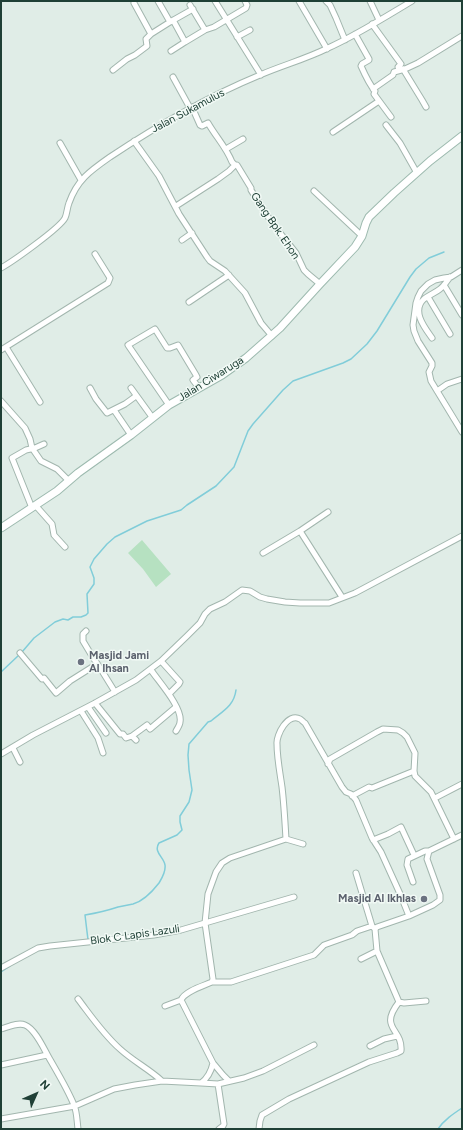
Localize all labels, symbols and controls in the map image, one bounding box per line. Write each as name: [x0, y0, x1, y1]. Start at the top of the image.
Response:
street label: Jalan Sukamulus: [149, 86, 227, 136]
street label: Gang Bpk. Ehon: [248, 190, 302, 262]
street label: Jalan Ciwaruga: [176, 354, 246, 404]
place label: Masjid Jami Al Ihsan: [89, 649, 149, 675]
marker: Masjid Jami Al Ihsan: [76, 657, 86, 667]
place label: Masjid Al Ikhlas: [338, 892, 416, 906]
marker: Masjid Al Ikhlas: [419, 894, 429, 904]
street label: Blok C Lapis Lazuli: [89, 922, 181, 948]
north arrow: [16, 1074, 56, 1114]
text: N: [37, 1078, 52, 1093]

